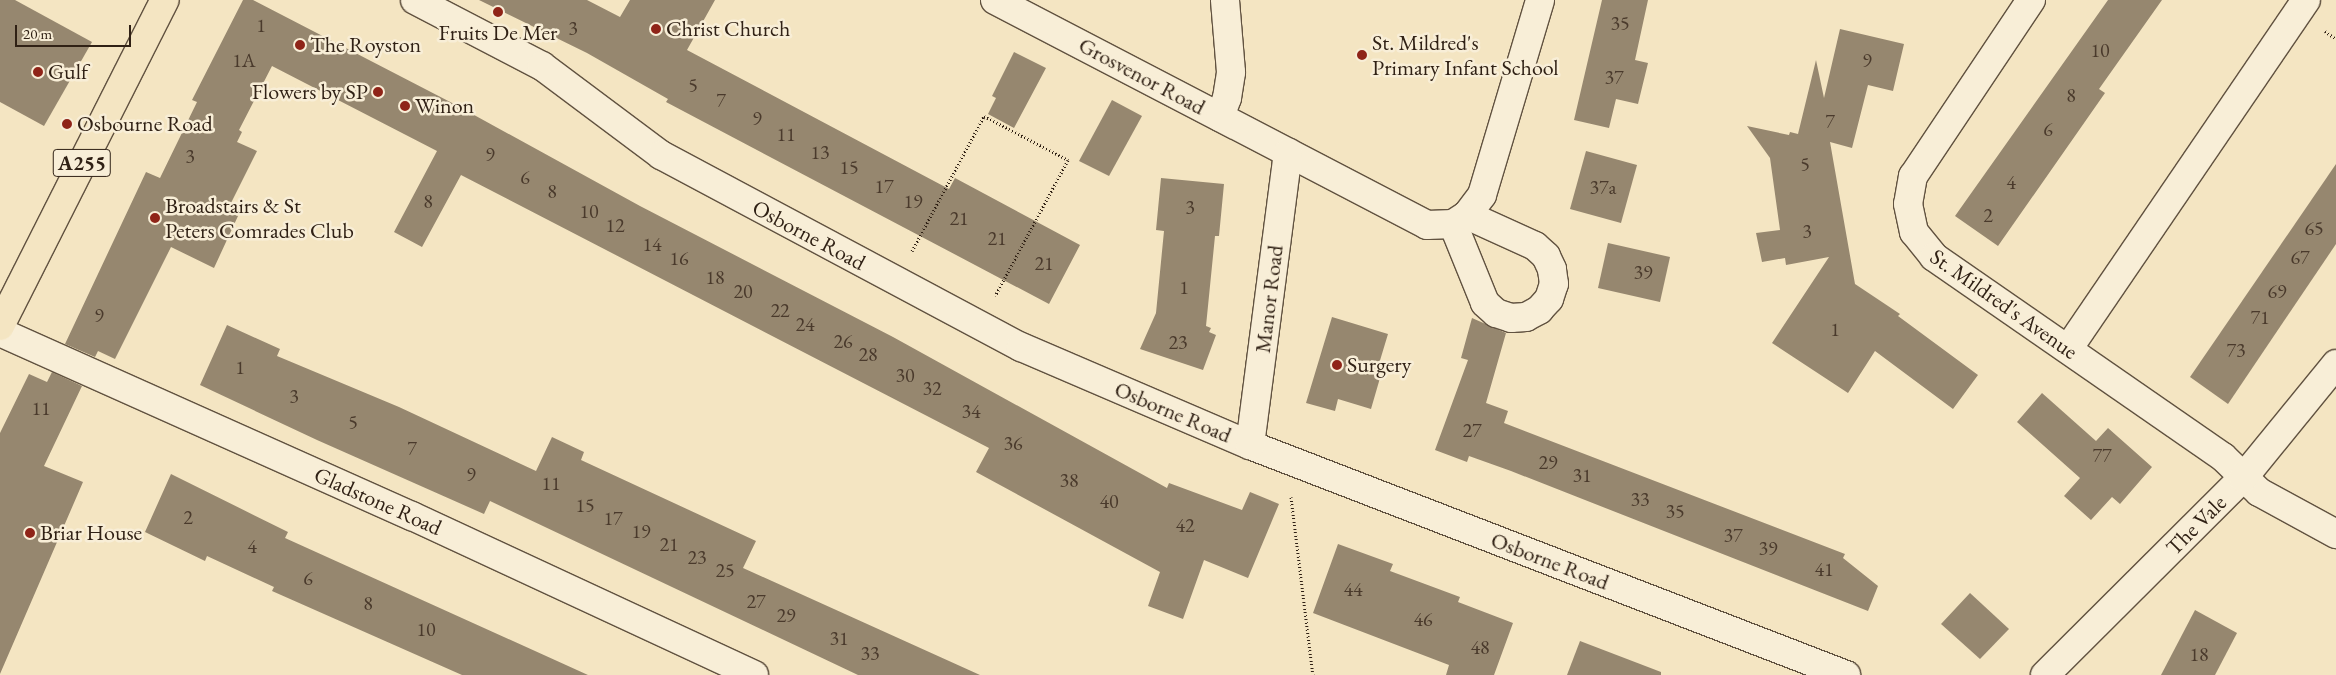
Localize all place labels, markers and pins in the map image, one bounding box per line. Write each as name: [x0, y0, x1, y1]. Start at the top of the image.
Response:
marker: Fruits De Mer: [492, 6, 504, 18]
place label: Christ Church: [666, 16, 790, 42]
place label: Fruits De Mer: [439, 20, 557, 46]
marker: Christ Church: [650, 23, 662, 35]
place label: St. Mildred's Primary Infant School: [1372, 29, 1559, 80]
place label: The Royston: [310, 32, 421, 58]
marker: The Royston: [294, 39, 306, 51]
marker: St. Mildred's Primary Infant School: [1356, 49, 1368, 61]
place label: Gulf: [48, 59, 88, 85]
marker: Gulf: [32, 66, 44, 78]
place label: Flowers by SP: [252, 79, 368, 105]
marker: Flowers by SP: [372, 86, 384, 98]
place label: Winon: [415, 93, 474, 119]
marker: Winon: [399, 100, 411, 112]
place label: Osbourne Road: [77, 111, 213, 137]
marker: Osbourne Road: [61, 118, 73, 130]
place label: Broadstairs & St Peters Comrades Club: [165, 192, 354, 244]
marker: Broadstairs & St Peters Comrades Club: [149, 212, 161, 224]
place label: Surgery: [1347, 352, 1411, 378]
marker: Surgery: [1331, 359, 1343, 371]
place label: Briar House: [40, 520, 142, 546]
marker: Briar House: [24, 527, 36, 539]

